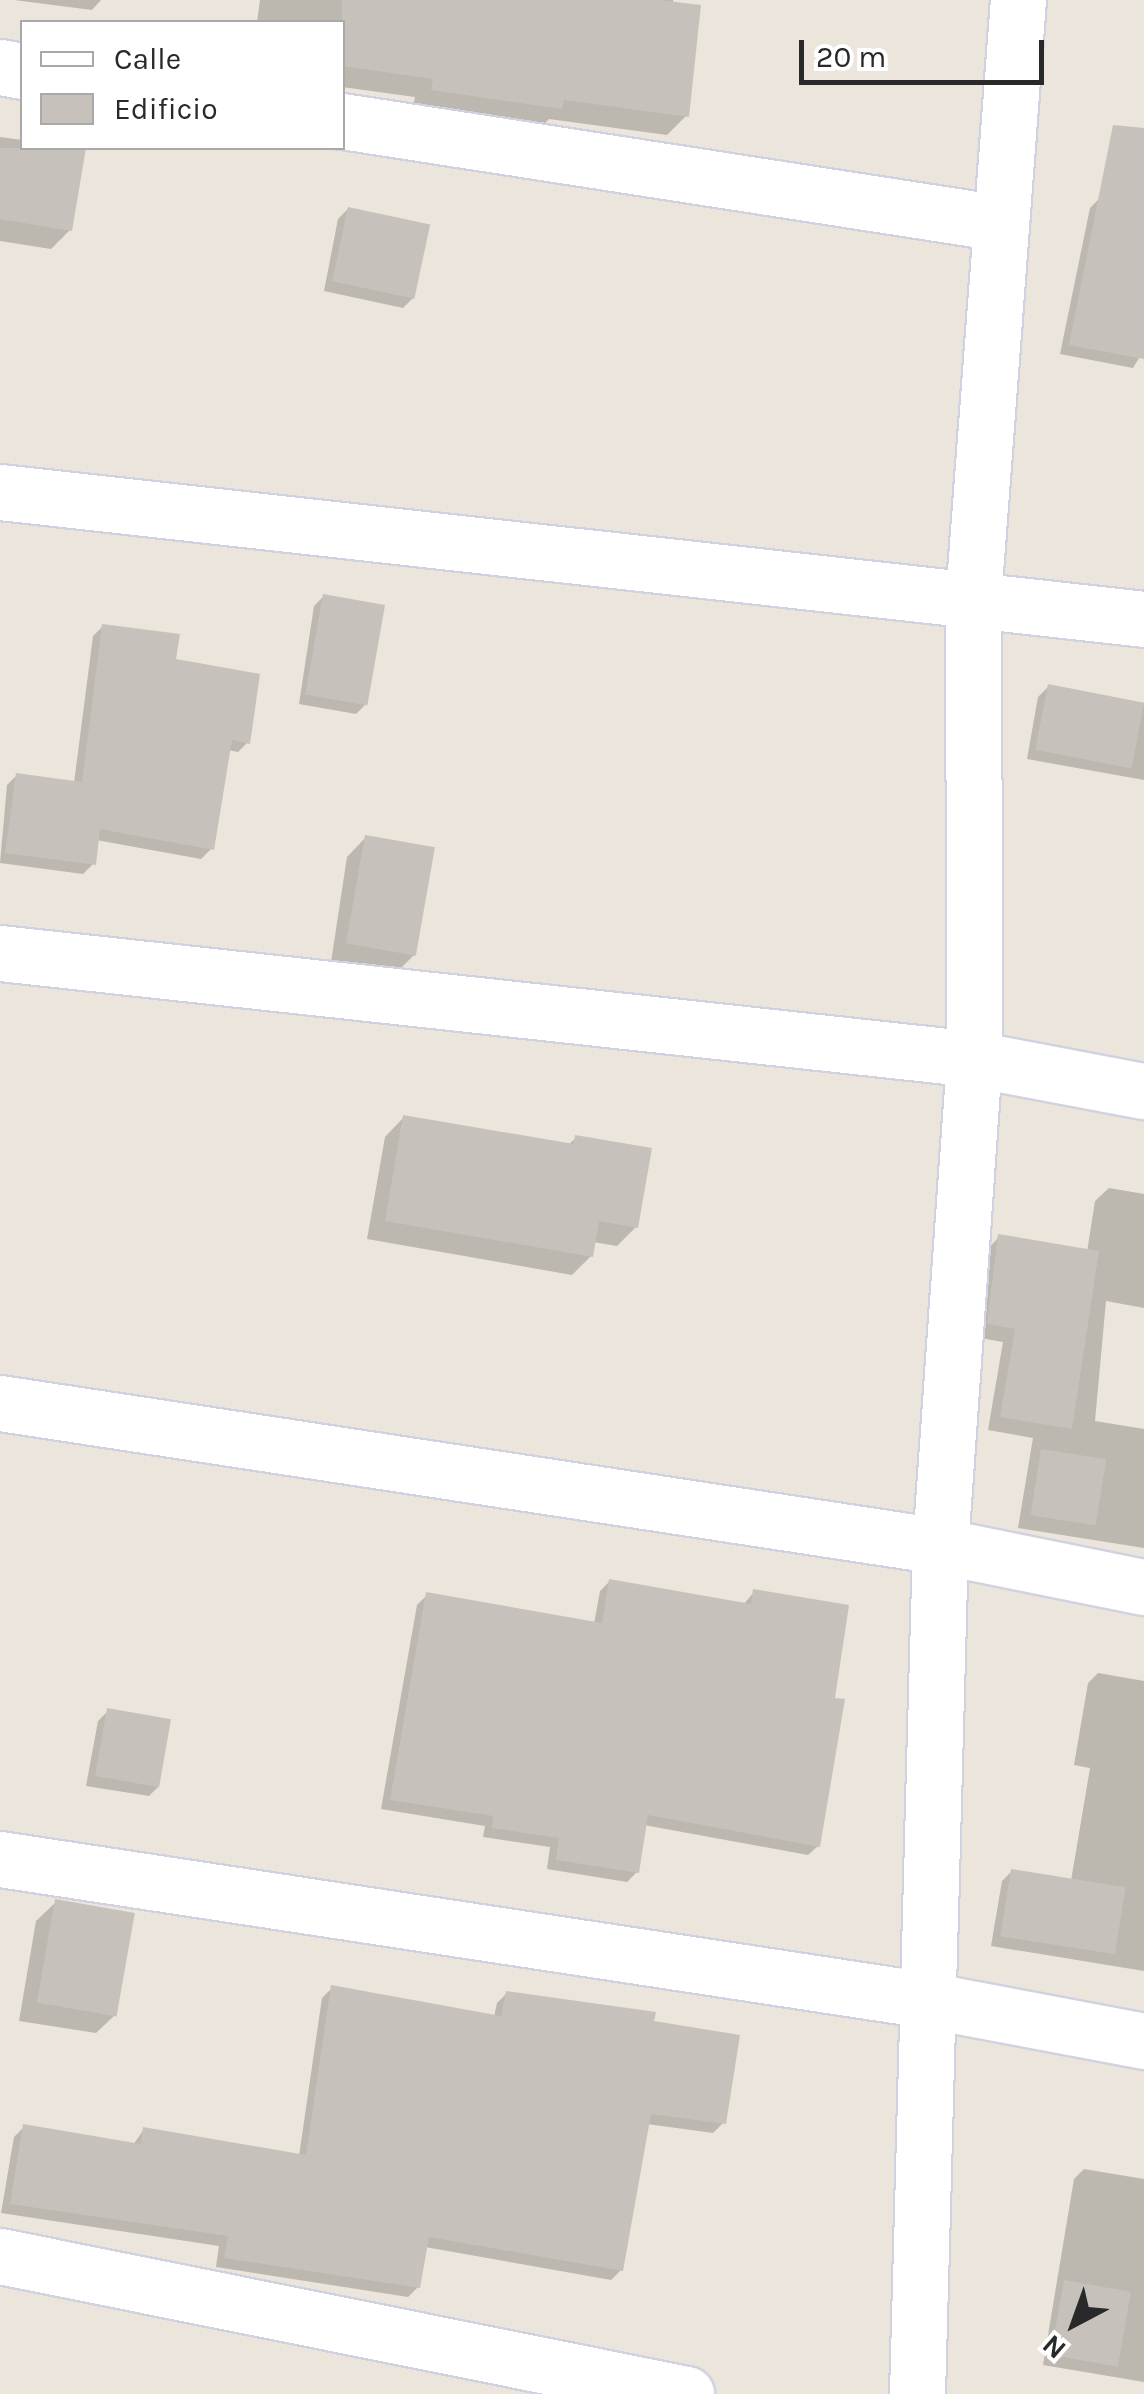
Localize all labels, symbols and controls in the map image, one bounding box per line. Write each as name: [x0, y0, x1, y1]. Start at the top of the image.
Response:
legend: [20, 20, 345, 150]
scale bar: [804, 20, 1049, 82]
text: 20 m: [816, 39, 886, 75]
text: Calle: [114, 41, 181, 77]
text: Edificio: [114, 91, 218, 127]
north arrow: [1024, 2274, 1124, 2374]
text: N: [1036, 2328, 1072, 2366]

